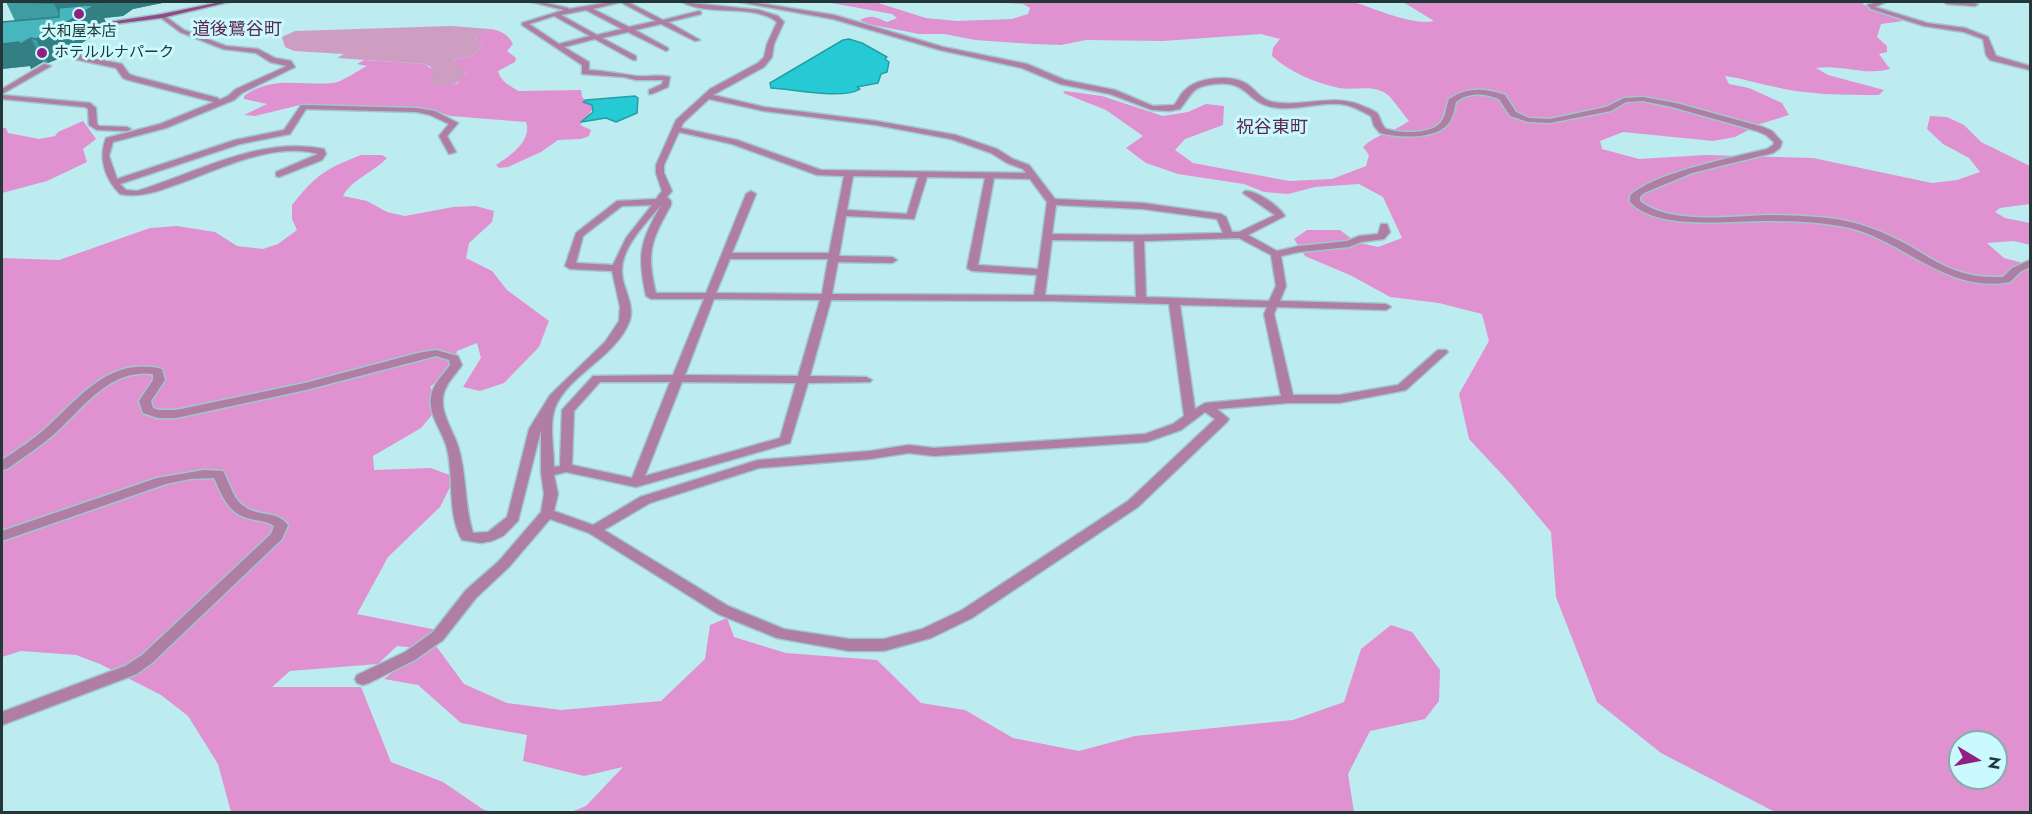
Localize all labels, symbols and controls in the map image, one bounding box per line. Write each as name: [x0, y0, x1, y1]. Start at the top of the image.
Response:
marker: 大和屋本店: [72, 7, 86, 21]
district label: 道後鷺谷町: [192, 20, 282, 42]
place label: 大和屋本店: [42, 23, 116, 41]
place label: ホテルルナパーク: [54, 44, 174, 62]
marker: ホテルルナパーク: [35, 46, 49, 60]
district label: 祝谷東町: [1236, 118, 1308, 140]
north arrow: [1948, 730, 2008, 790]
text: N: [1982, 755, 2007, 771]

